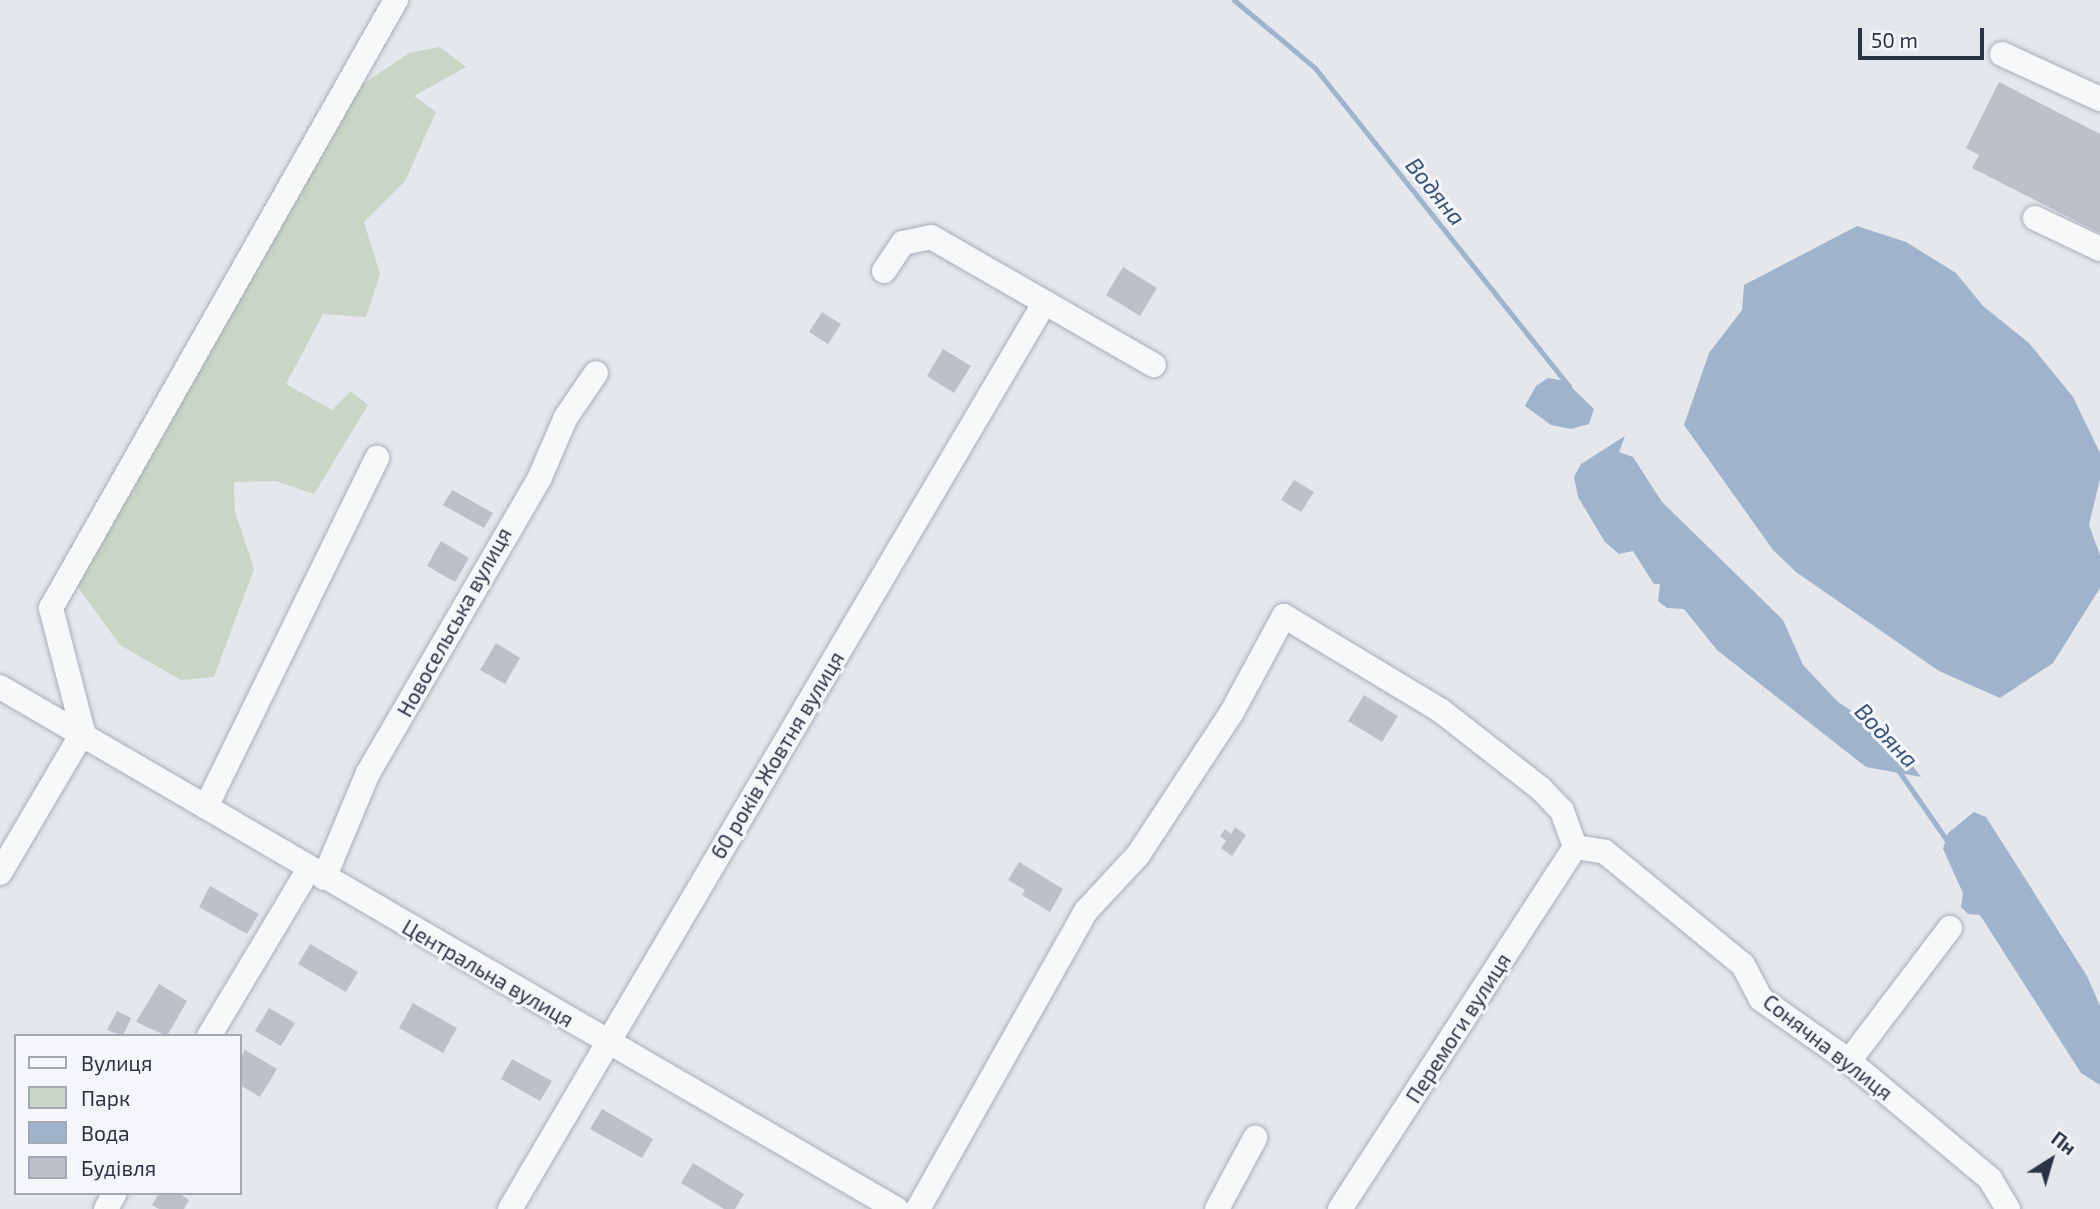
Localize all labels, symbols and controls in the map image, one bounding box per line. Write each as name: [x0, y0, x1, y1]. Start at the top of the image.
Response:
scale bar: [1862, 14, 1988, 58]
text: 50 m: [1871, 27, 1918, 52]
water label: Водяна: [1400, 152, 1472, 230]
street label: Новосельська вулиця: [391, 523, 517, 721]
street label: 60 років Жовтня вулиця: [705, 647, 849, 863]
water label: Водяна: [1850, 697, 1924, 773]
street label: Центральна вулиця: [398, 914, 578, 1032]
street label: Перемоги вулиця: [1400, 948, 1516, 1108]
street label: Сонячна вулиця: [1758, 989, 1898, 1105]
legend: [14, 1034, 242, 1195]
text: Вулиця: [81, 1050, 152, 1075]
text: Парк: [81, 1085, 130, 1110]
text: Вода: [81, 1120, 130, 1145]
north arrow: [2016, 1125, 2086, 1195]
text: Пн: [2047, 1126, 2081, 1159]
text: Будівля: [81, 1155, 156, 1180]

